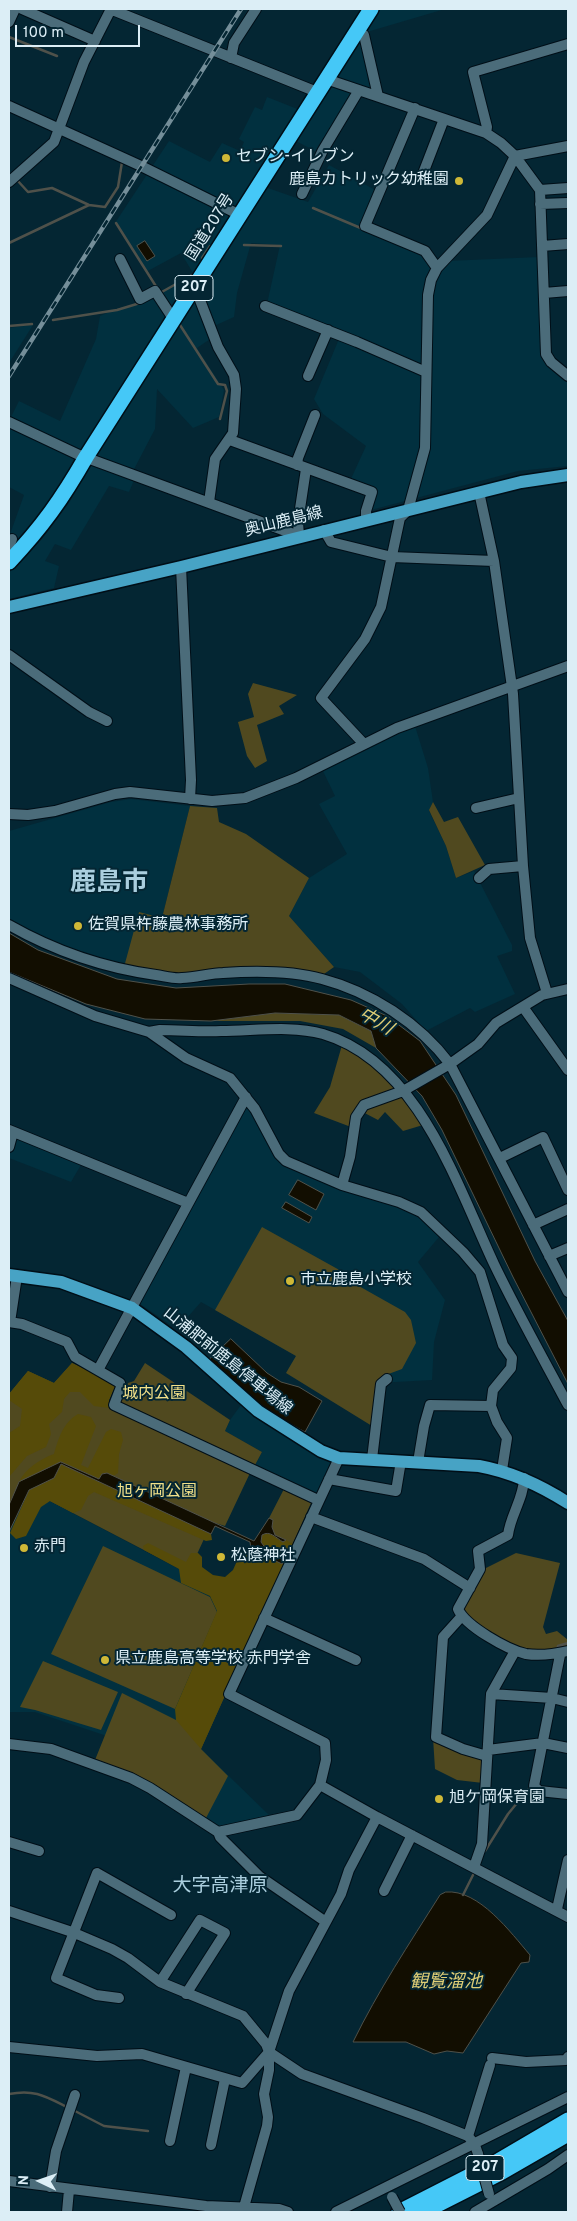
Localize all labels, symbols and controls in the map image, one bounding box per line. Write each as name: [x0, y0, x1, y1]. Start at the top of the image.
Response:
scale bar: [18, 15, 142, 47]
text: 100 m: [23, 24, 64, 43]
place label: セブン-イレブン: [236, 148, 354, 168]
marker: セブン-イレブン: [220, 152, 232, 164]
place label: 鹿島カトリック幼稚園: [289, 171, 449, 191]
marker: 鹿島カトリック幼稚園: [453, 175, 465, 187]
street label: 国道207号: [183, 191, 239, 265]
road number: 207: [175, 276, 213, 300]
street label: 奥山鹿島線: [243, 504, 325, 542]
district label: 鹿島市: [70, 869, 148, 901]
place label: 佐賀県杵藤農林事務所: [88, 916, 248, 936]
marker: 佐賀県杵藤農林事務所: [72, 920, 84, 932]
water label: 中川: [354, 1005, 396, 1041]
place label: 市立鹿島小学校: [300, 1271, 412, 1291]
marker: 市立鹿島小学校: [284, 1275, 296, 1287]
street label: 山浦肥前鹿島停車場線: [159, 1304, 295, 1420]
park label: 城内公園: [122, 1385, 186, 1405]
park label: 旭ヶ岡公園: [117, 1483, 197, 1503]
place label: 赤門: [34, 1538, 66, 1558]
marker: 赤門: [18, 1542, 30, 1554]
place label: 松蔭神社: [231, 1547, 295, 1567]
marker: 松蔭神社: [215, 1551, 227, 1563]
place label: 県立鹿島高等学校 赤門学舎: [115, 1650, 311, 1670]
marker: 県立鹿島高等学校 赤門学舎: [99, 1654, 111, 1666]
place label: 旭ケ岡保育園: [449, 1789, 545, 1809]
marker: 旭ケ岡保育園: [433, 1793, 445, 1805]
district label: 大字高津原: [173, 1876, 267, 1898]
water label: 観覧溜池: [410, 1972, 482, 1994]
north arrow: [15, 2156, 65, 2206]
road number: 207: [466, 2156, 504, 2180]
text: N: [16, 2175, 33, 2186]

